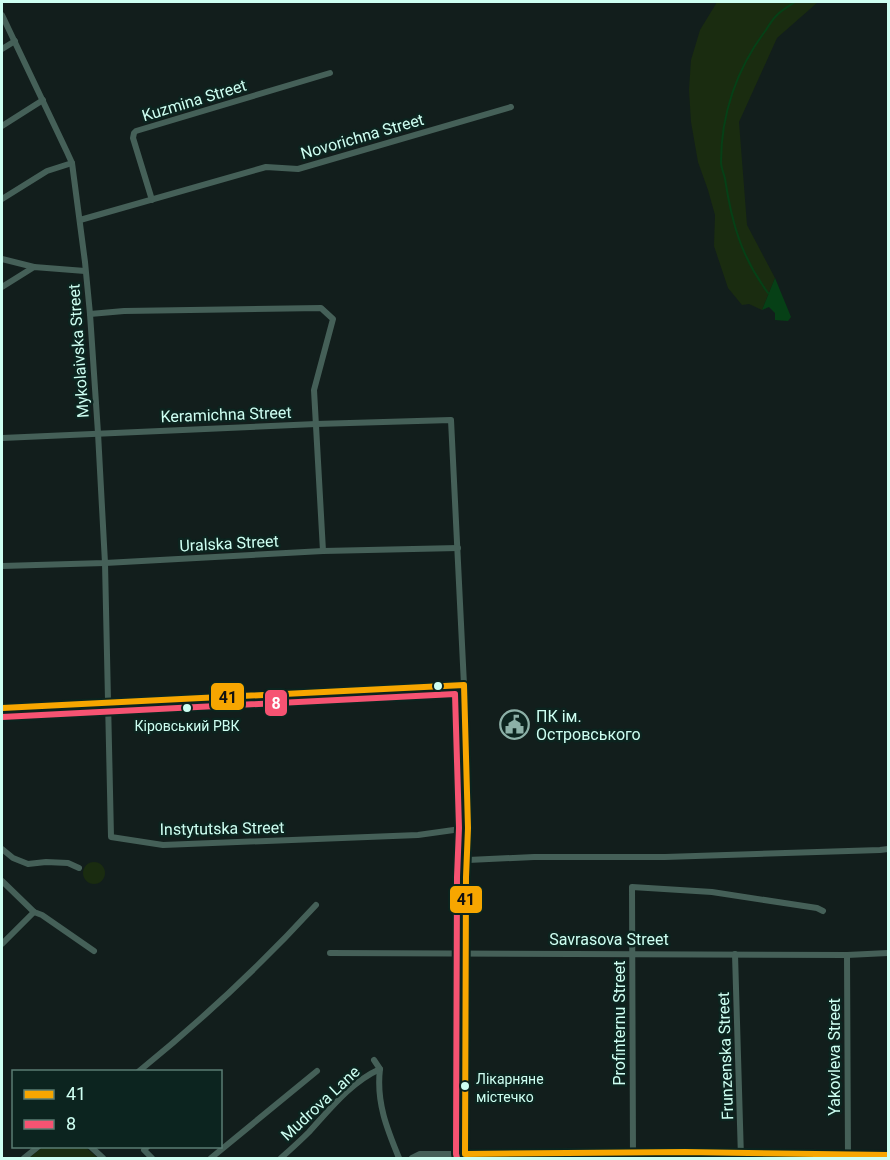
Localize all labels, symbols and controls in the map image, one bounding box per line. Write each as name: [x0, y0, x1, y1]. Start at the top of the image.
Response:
street label: Kuzmina Street: [140, 76, 249, 125]
street label: Novorichna Street: [298, 110, 426, 163]
street label: Mykolaivska Street: [64, 283, 93, 419]
street label: Keramichna Street: [160, 403, 292, 426]
street label: Uralska Street: [179, 531, 279, 556]
unlabelled marker: [432, 680, 444, 692]
line badge: 41: [210, 682, 245, 711]
text: 41: [219, 688, 237, 707]
line badge: 8: [264, 689, 288, 717]
text: 8: [271, 694, 281, 713]
marker: Кіровський РВК: [181, 702, 193, 714]
place label: ПК ім. Островського: [536, 707, 641, 744]
public building icon: ПК ім. Островського: [499, 709, 531, 741]
place label: Кіровський РВК: [135, 718, 239, 734]
street label: Instytutska Street: [159, 818, 285, 839]
line badge: 41: [449, 885, 483, 914]
text: 41: [457, 890, 475, 909]
street label: Savrasova Street: [549, 930, 669, 949]
street label: Profinternu Street: [610, 960, 629, 1086]
street label: Frunzenska Street: [714, 992, 737, 1120]
street label: Yakovleva Street: [825, 998, 844, 1116]
street label: Mudrova Lane: [277, 1062, 364, 1145]
legend: [12, 1070, 222, 1148]
place label: Лікарняне містечко: [476, 1071, 544, 1105]
marker: Лікарняне містечко: [459, 1080, 471, 1092]
text: 41: [66, 1083, 86, 1104]
text: 8: [66, 1113, 76, 1134]

